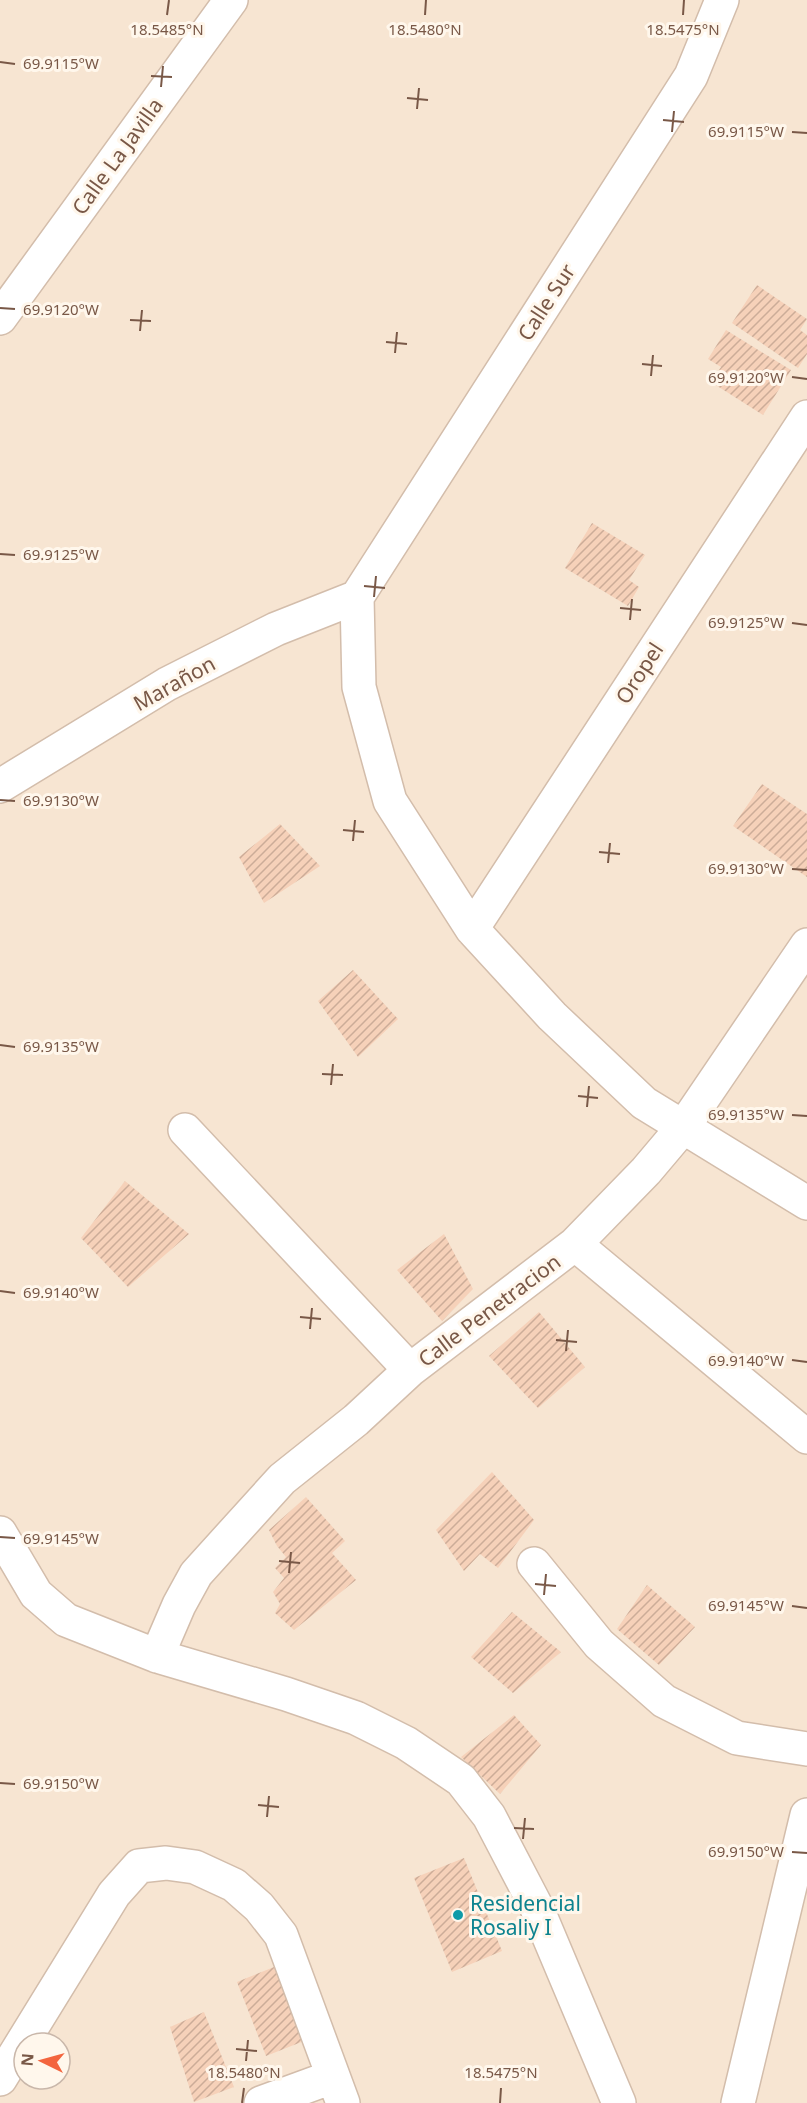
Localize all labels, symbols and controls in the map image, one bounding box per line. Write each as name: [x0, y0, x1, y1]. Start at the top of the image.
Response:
text: 18.5485°N: [130, 19, 204, 39]
text: 18.5480°N: [388, 19, 462, 39]
text: 18.5475°N: [646, 19, 720, 39]
text: 69.9115°W: [23, 53, 99, 73]
street label: Calle La Javilla: [65, 92, 169, 220]
text: 69.9115°W: [708, 121, 784, 141]
street label: Calle Sur: [511, 258, 581, 346]
text: 69.9120°W: [23, 299, 99, 319]
text: 69.9120°W: [708, 367, 784, 387]
text: 69.9125°W: [23, 544, 99, 564]
text: 69.9125°W: [708, 612, 784, 632]
street label: Oropel: [609, 637, 669, 709]
street label: Marañon: [128, 649, 220, 717]
text: 69.9130°W: [23, 790, 99, 810]
text: 69.9130°W: [708, 858, 784, 878]
text: 69.9135°W: [23, 1036, 99, 1056]
text: 69.9135°W: [708, 1104, 784, 1124]
street label: Calle Penetracion: [412, 1247, 566, 1373]
text: 69.9140°W: [23, 1282, 99, 1302]
text: 69.9140°W: [708, 1350, 784, 1370]
text: 69.9145°W: [23, 1528, 99, 1548]
text: 69.9145°W: [708, 1595, 784, 1615]
text: 69.9150°W: [23, 1773, 99, 1793]
text: 69.9150°W: [708, 1841, 784, 1861]
place label: Residencial Rosaliy I: [470, 1889, 581, 1941]
marker: Residencial Rosaliy I: [451, 1908, 465, 1922]
north arrow: [12, 2031, 72, 2091]
text: N: [16, 2052, 39, 2067]
text: 18.5480°N: [207, 2062, 281, 2082]
text: 18.5475°N: [464, 2062, 538, 2082]

